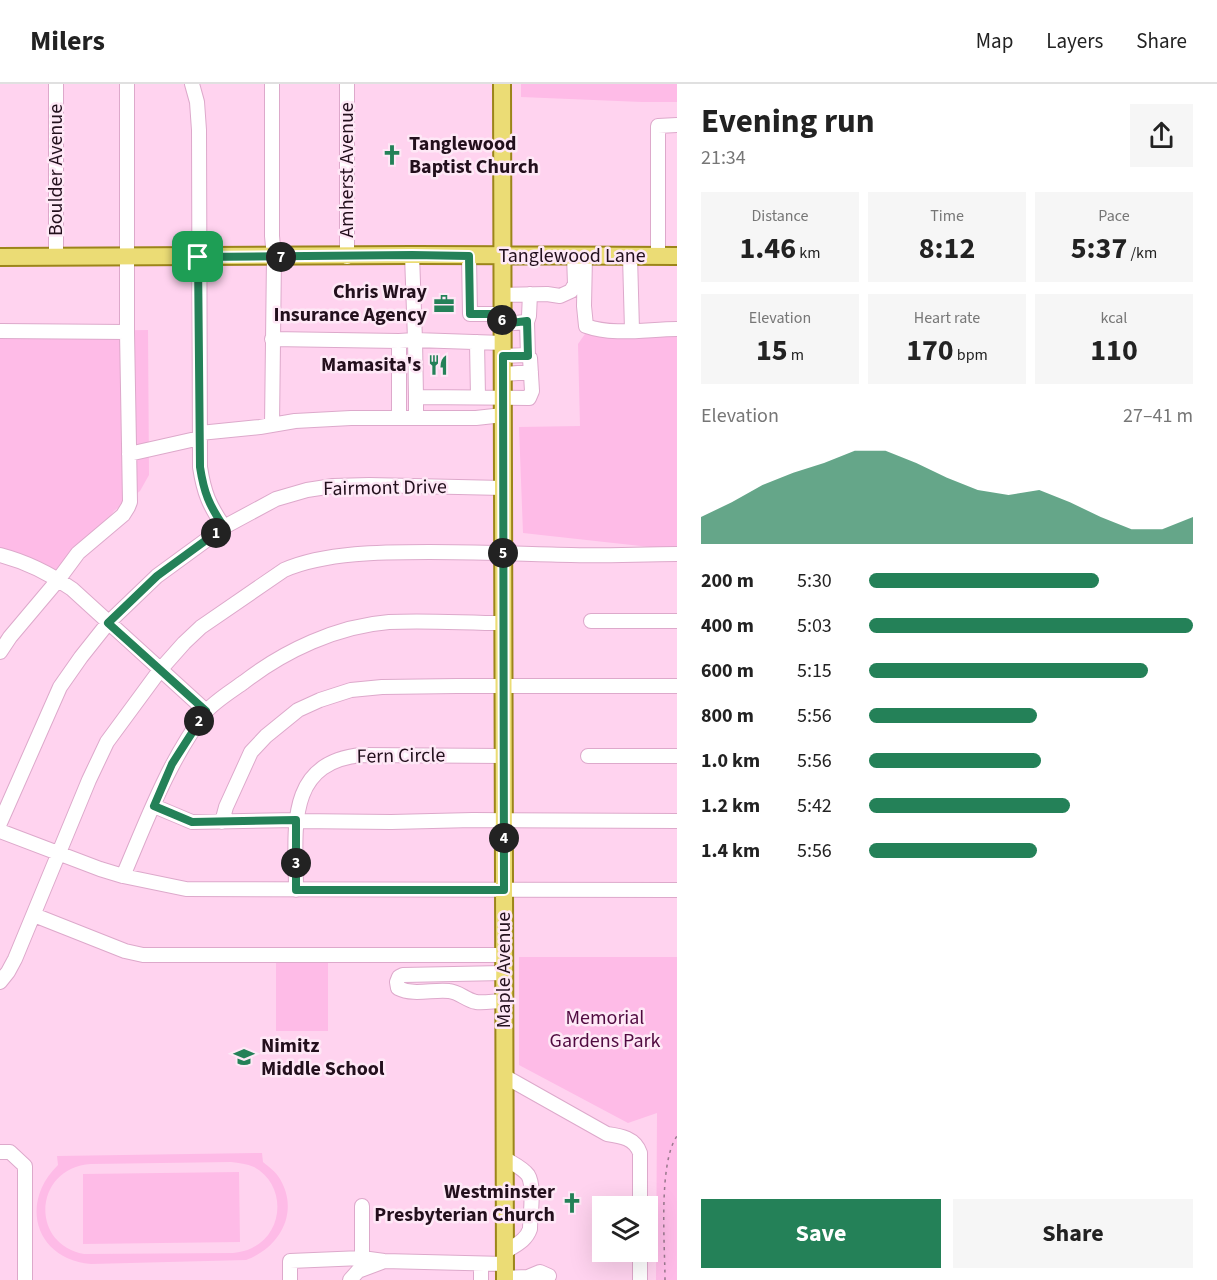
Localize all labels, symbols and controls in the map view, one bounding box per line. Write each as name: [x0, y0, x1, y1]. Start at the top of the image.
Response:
text: Milers: [30, 21, 105, 61]
text: Map: [976, 26, 1013, 56]
text: Layers: [1046, 26, 1103, 56]
text: Share: [1136, 26, 1187, 56]
text: Evening run: [701, 98, 875, 145]
street label: Amherst Avenue: [333, 102, 361, 238]
street label: Boulder Avenue: [42, 104, 70, 236]
button: share: [1130, 104, 1193, 167]
place label: Tanglewood Baptist Church: [409, 130, 539, 181]
church icon: Tanglewood Baptist Church: [380, 143, 404, 167]
text: 21:34: [701, 144, 746, 172]
text: Distance: [752, 205, 808, 227]
text: Time: [930, 205, 964, 227]
text: Pace: [1098, 205, 1130, 227]
text: 1.46: [740, 227, 796, 270]
text: 8:12: [919, 227, 975, 270]
text: 5:37: [1071, 227, 1127, 270]
pin: [172, 231, 223, 282]
icon: arrive: [181, 240, 214, 273]
pin: 7: [266, 242, 296, 272]
street label: Tanglewood Lane: [498, 242, 646, 270]
text: km: [796, 242, 820, 264]
text: /km: [1127, 242, 1157, 264]
text: 7: [277, 246, 285, 268]
place label: Chris Wray Insurance Agency: [273, 278, 428, 329]
office icon: Chris Wray Insurance Agency: [432, 292, 456, 316]
pin: 6: [487, 305, 517, 335]
text: Elevation: [749, 307, 811, 329]
text: Heart rate: [914, 307, 980, 329]
text: kcal: [1101, 307, 1127, 329]
text: 6: [498, 309, 506, 331]
text: 15: [756, 329, 788, 372]
text: 170: [906, 329, 954, 372]
text: 110: [1090, 329, 1138, 372]
text: m: [788, 344, 804, 366]
text: bpm: [954, 344, 988, 366]
place label: Mamasita's: [321, 351, 421, 379]
restaurant icon: Mamasita's: [426, 353, 450, 377]
text: Elevation: [701, 402, 779, 430]
text: 27–41 m: [1123, 402, 1193, 430]
street label: Fairmont Drive: [323, 473, 447, 503]
pin: 1: [201, 518, 231, 548]
text: 1: [212, 522, 220, 544]
pin: 5: [488, 538, 518, 568]
text: 5: [499, 542, 507, 564]
text: 200 m: [701, 567, 754, 595]
text: 5:30: [797, 567, 832, 595]
text: 400 m: [701, 612, 754, 640]
text: 5:03: [797, 612, 832, 640]
text: 600 m: [701, 657, 754, 685]
text: 5:15: [797, 657, 832, 685]
text: 800 m: [701, 702, 754, 730]
text: 5:56: [797, 702, 832, 730]
pin: 2: [184, 706, 214, 736]
text: 2: [195, 710, 203, 732]
street label: Fern Circle: [356, 741, 446, 771]
text: 1.0 km: [701, 747, 760, 775]
text: 5:56: [797, 747, 832, 775]
text: 1.2 km: [701, 792, 760, 820]
text: 5:42: [797, 792, 832, 820]
pin: 4: [489, 823, 519, 853]
text: 4: [500, 827, 508, 849]
text: 1.4 km: [701, 837, 760, 865]
text: 5:56: [797, 837, 832, 865]
pin: 3: [281, 848, 311, 878]
text: 3: [292, 852, 300, 874]
street label: Maple Avenue: [490, 912, 518, 1028]
park label: Memorial Gardens Park: [550, 1004, 661, 1055]
place label: Nimitz Middle School: [261, 1032, 385, 1083]
school or university icon: Nimitz Middle School: [232, 1045, 256, 1069]
place label: Westminster Presbyterian Church: [374, 1178, 555, 1229]
church icon: Westminster Presbyterian Church: [560, 1191, 584, 1215]
map controls: [592, 1196, 658, 1262]
button: layers: [592, 1196, 658, 1262]
button: Save: [701, 1199, 941, 1268]
button: Share: [953, 1199, 1193, 1268]

